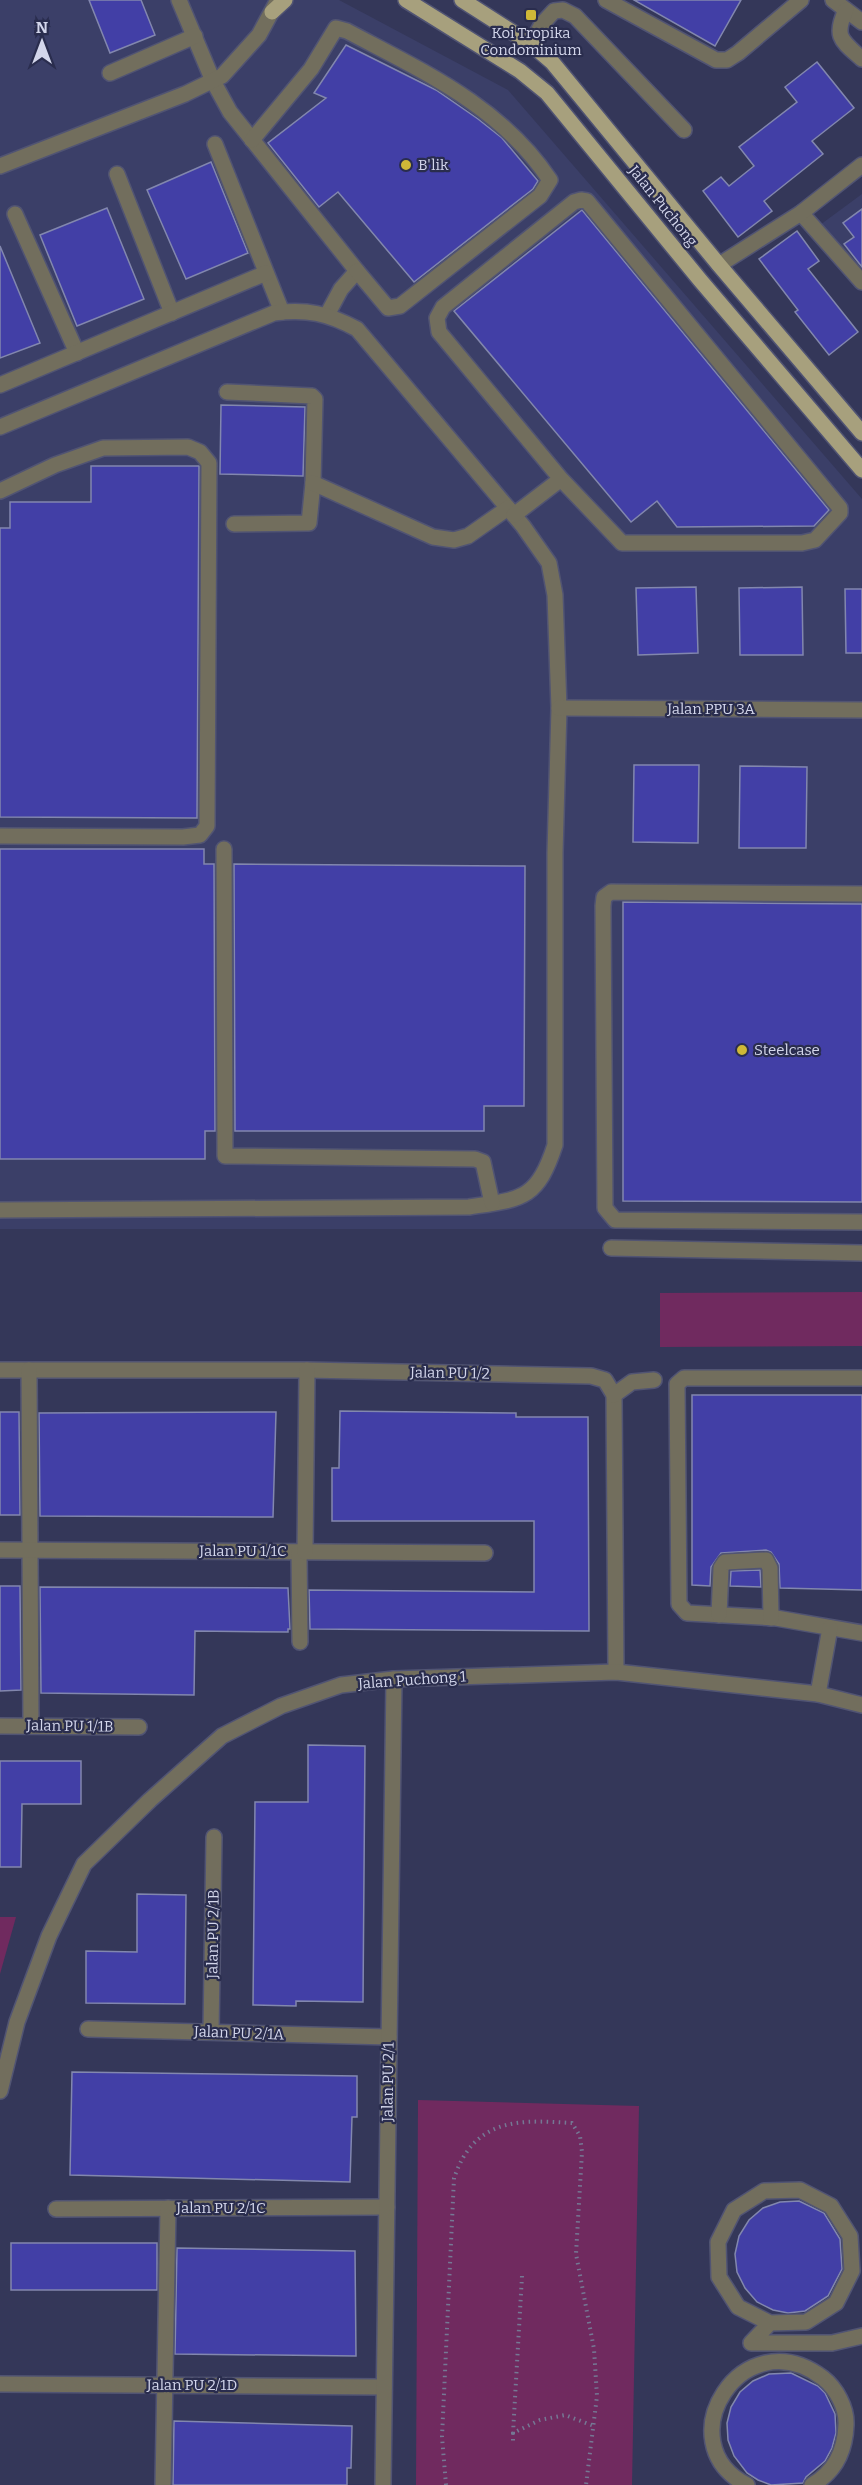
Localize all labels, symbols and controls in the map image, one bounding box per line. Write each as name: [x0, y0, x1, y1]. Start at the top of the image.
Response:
marker: Koi Tropika Condominium: [524, 8, 538, 22]
north arrow: [12, 12, 72, 72]
text: N: [36, 18, 48, 37]
place label: Koi Tropika Condominium: [480, 24, 582, 59]
place label: B'lik: [418, 156, 449, 174]
marker: B'lik: [399, 158, 413, 172]
street label: Jalan Puchong: [624, 161, 701, 250]
street label: Jalan PPU 3A: [666, 700, 755, 718]
place label: Steelcase: [754, 1041, 820, 1059]
marker: Steelcase: [735, 1043, 749, 1057]
street label: Jalan PU 1/2: [409, 1363, 490, 1383]
street label: Jalan PU 1/1C: [198, 1542, 287, 1560]
street label: Jalan Puchong 1: [356, 1667, 467, 1693]
street label: Jalan PU 1/1B: [25, 1716, 114, 1736]
street label: Jalan PU 2/1B: [203, 1889, 223, 1980]
street label: Jalan PU 2/1A: [193, 2022, 285, 2044]
street label: Jalan PU 2/1: [378, 2042, 398, 2123]
street label: Jalan PU 2/1C: [175, 2199, 266, 2217]
street label: Jalan PU 2/1D: [146, 2376, 237, 2394]

